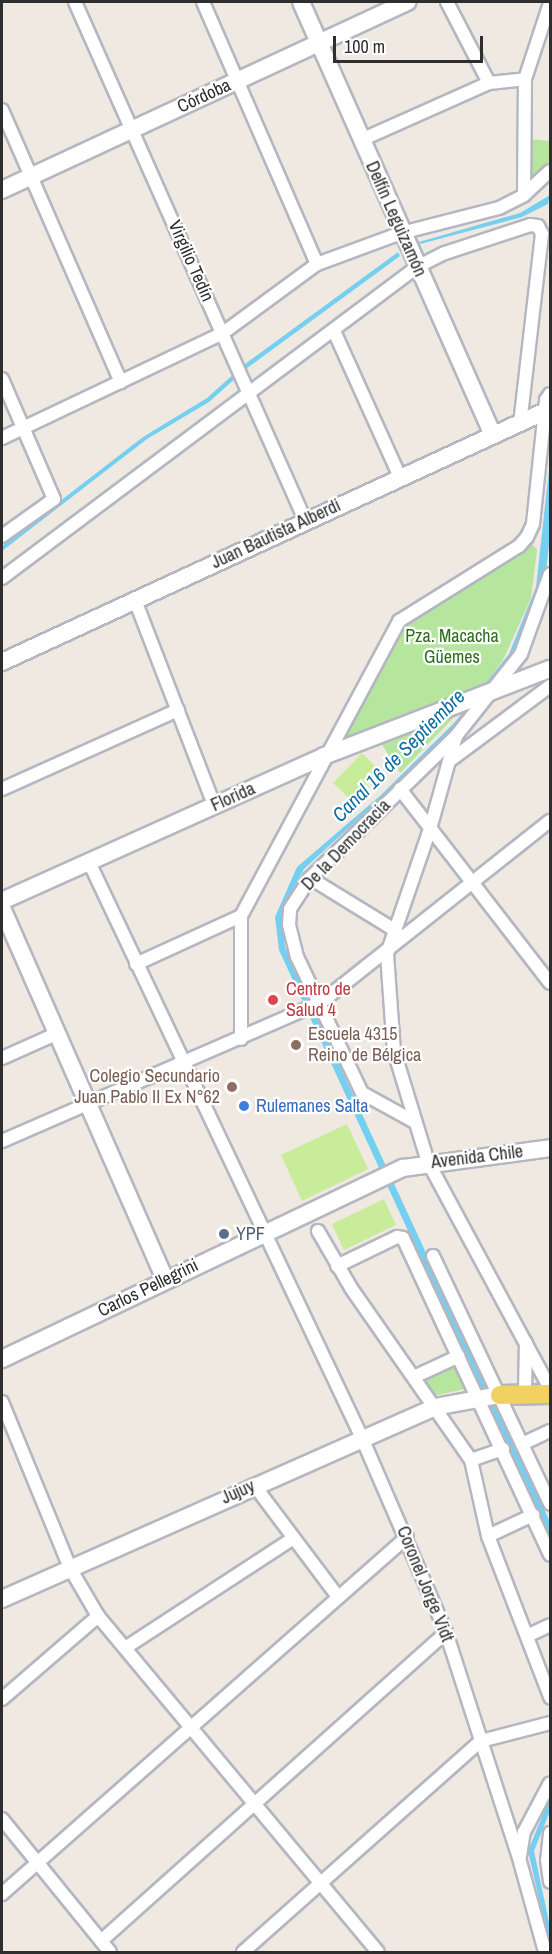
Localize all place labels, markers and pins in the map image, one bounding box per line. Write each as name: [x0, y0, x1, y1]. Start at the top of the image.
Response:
place label: Centro de Salud 4: [286, 979, 351, 1022]
marker: Centro de Salud 4: [264, 991, 282, 1009]
place label: Escuela 4315 Reino de Bélgica: [308, 1024, 421, 1066]
marker: Escuela 4315 Reino de Bélgica: [289, 1038, 303, 1052]
place label: Colegio Secundario Juan Pablo II Ex N°62: [74, 1066, 220, 1108]
marker: Colegio Secundario Juan Pablo II Ex N°62: [225, 1080, 239, 1094]
place label: Rulemanes Salta: [256, 1095, 368, 1117]
marker: Rulemanes Salta: [237, 1099, 251, 1113]
place label: YPF: [236, 1223, 265, 1245]
marker: YPF: [217, 1227, 231, 1241]

